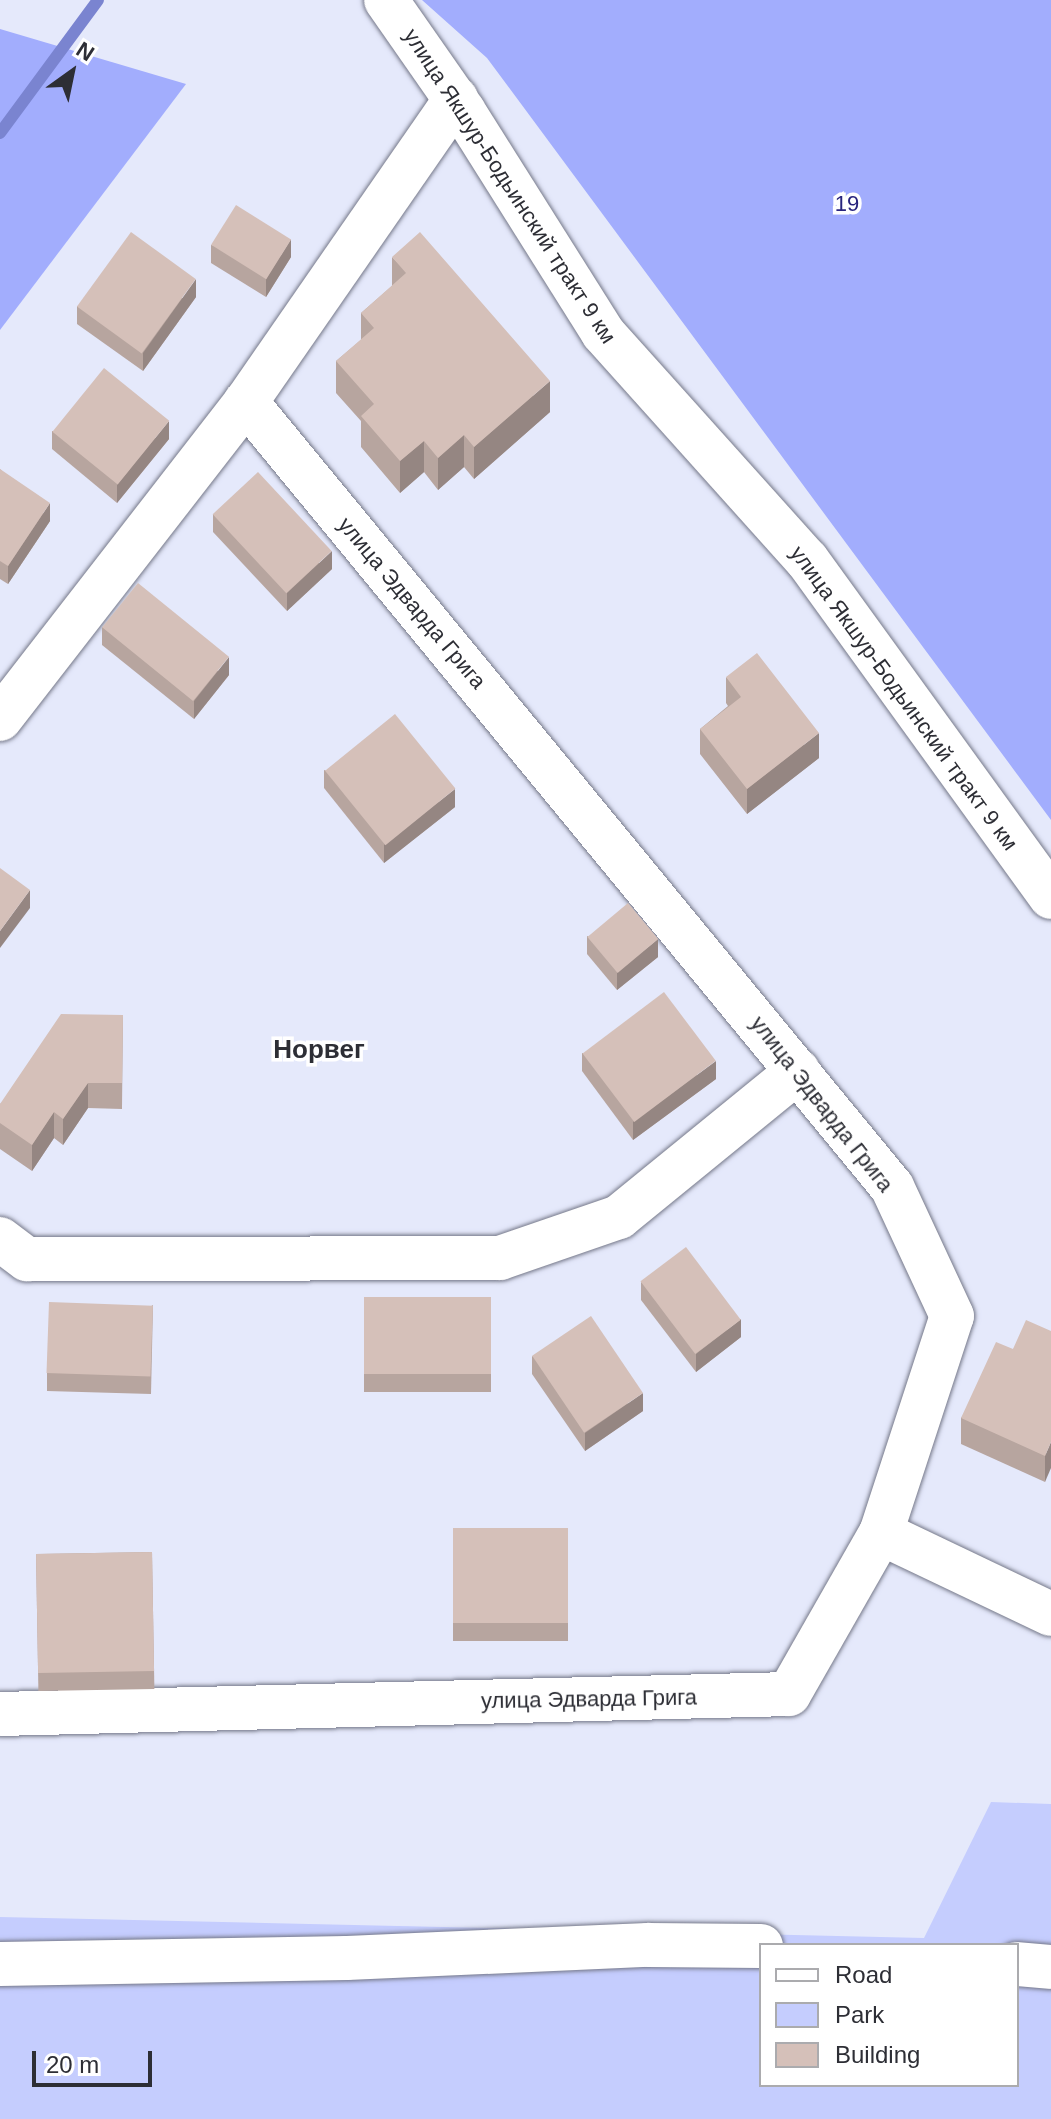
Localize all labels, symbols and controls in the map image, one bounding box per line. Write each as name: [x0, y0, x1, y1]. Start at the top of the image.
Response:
street label: улица Якшур-Бодьинский тракт 9 км: [398, 24, 622, 348]
north arrow: [32, 32, 112, 112]
text: N: [72, 37, 99, 66]
park label: 19: [835, 191, 859, 217]
street label: улица Эдварда Грига: [332, 512, 492, 694]
street label: улица Якшур-Бодьинский тракт 9 км: [785, 541, 1023, 855]
street label: улица Эдварда Грига: [745, 1011, 899, 1197]
district label: Норвег: [273, 1034, 365, 1066]
street label: улица Эдварда Грига: [481, 1684, 697, 1714]
legend: [759, 1943, 1019, 2087]
text: Road: [835, 1961, 892, 1988]
text: Park: [835, 2001, 884, 2028]
scale bar: [36, 2035, 156, 2085]
text: Building: [835, 2041, 920, 2068]
text: 20 m: [46, 2051, 99, 2078]

